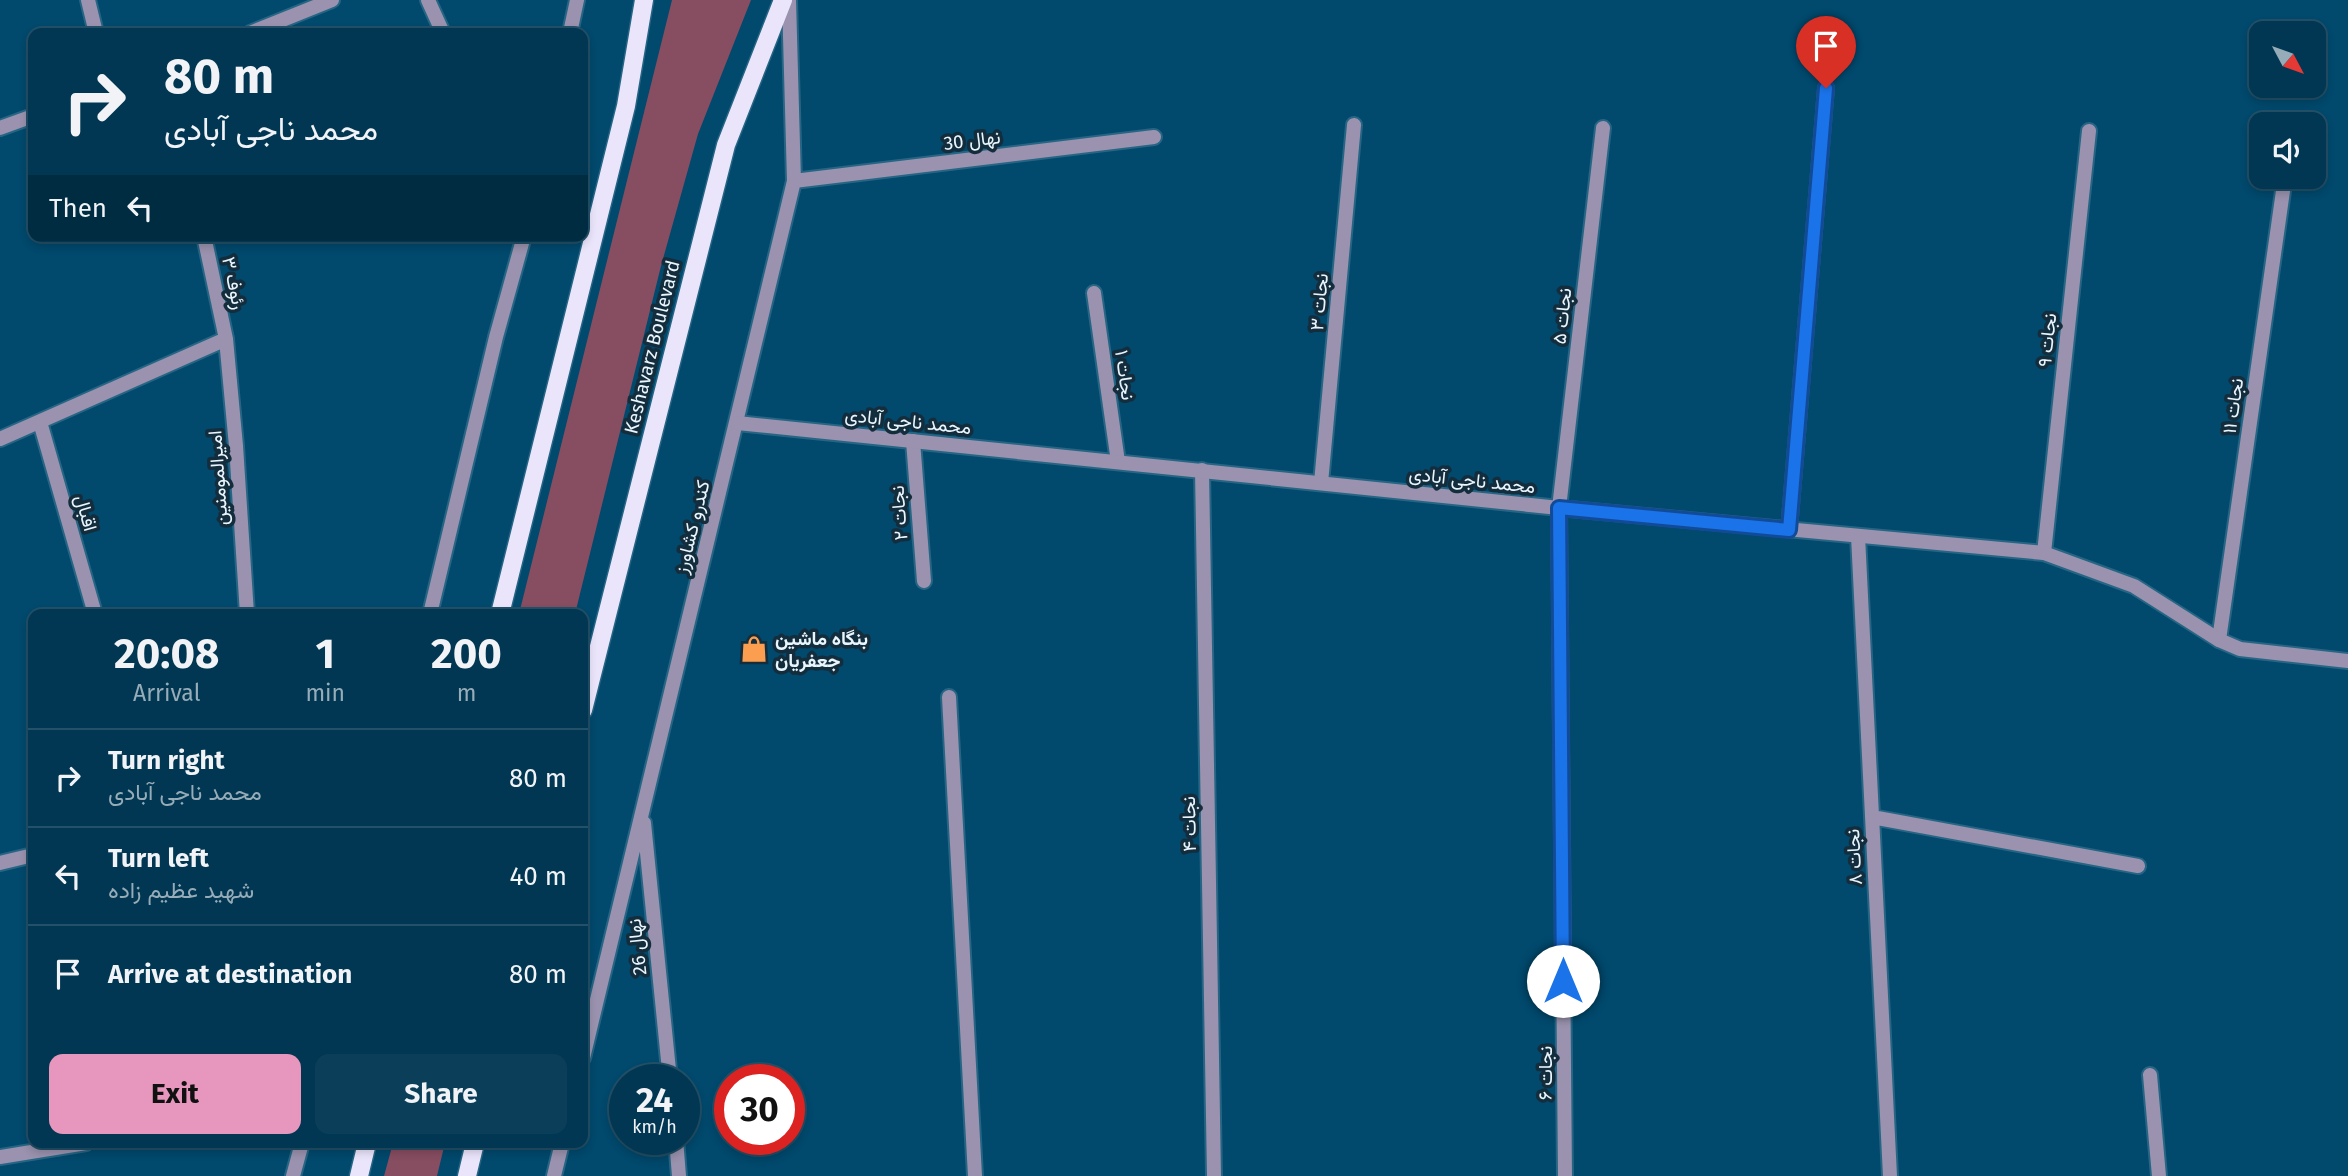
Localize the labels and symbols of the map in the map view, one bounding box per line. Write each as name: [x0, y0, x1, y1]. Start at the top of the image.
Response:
pin: [1796, 16, 1856, 88]
north arrow: [2249, 21, 2326, 98]
street label: نهال 30: [942, 125, 1002, 155]
street label: رئوف ۳: [217, 254, 251, 312]
street label: Keshavarz Boulevard: [619, 258, 685, 436]
street label: نجات ۳: [1305, 272, 1333, 332]
street label: نجات ۵: [1548, 287, 1576, 345]
street label: نجات ۹: [2033, 312, 2061, 368]
street label: نجات ۱: [1110, 348, 1140, 402]
street label: نجات ۱۱: [2218, 377, 2248, 435]
street label: محمد ناجی آبادی: [844, 403, 972, 439]
street label: امیرالمومنین: [203, 430, 233, 526]
street label: محمد ناجی آبادی: [1408, 462, 1536, 498]
street label: کندرو کشاورز: [669, 478, 715, 577]
street label: نجات ۲: [886, 485, 912, 541]
street label: اقبال: [70, 492, 102, 534]
place label: بنگاه ماشین جعفریان: [775, 627, 868, 673]
shop icon: بنگاه ماشین جعفریان: [739, 634, 769, 664]
street label: نجات ۴: [1177, 796, 1201, 852]
street label: نجات ۸: [1841, 828, 1867, 886]
street label: نهال 26: [623, 918, 651, 976]
position arrow: [1526, 944, 1600, 1018]
street label: نجات ۶: [1534, 1046, 1557, 1100]
speed limit sign: 30: [714, 1064, 805, 1155]

